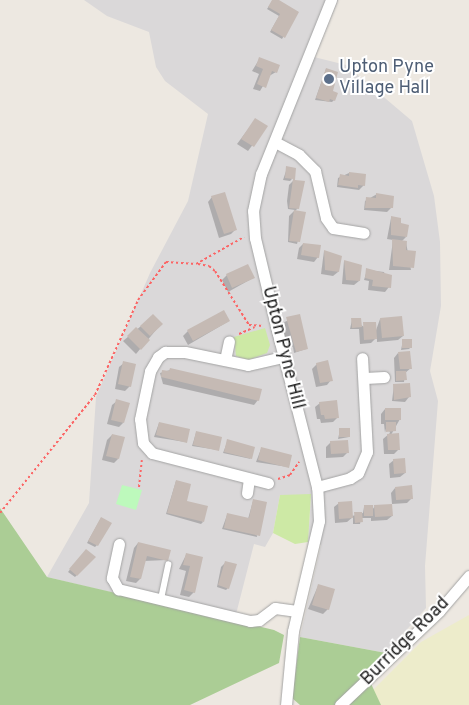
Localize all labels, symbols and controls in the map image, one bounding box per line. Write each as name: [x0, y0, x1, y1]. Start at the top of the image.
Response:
place label: Upton Pyne Village Hall: [339, 58, 434, 100]
marker: Upton Pyne Village Hall: [323, 73, 335, 85]
street label: Upton Pyne Hill: [256, 284, 308, 412]
street label: Burridge Road: [357, 593, 455, 691]

